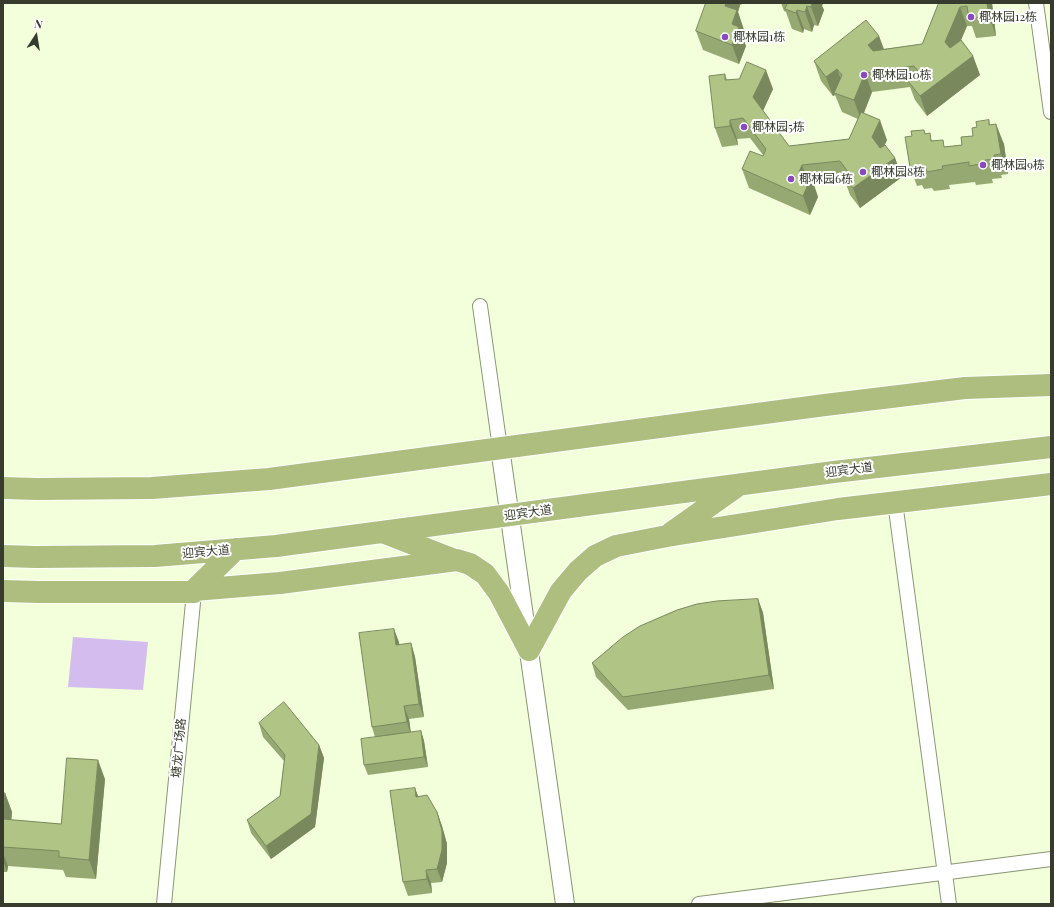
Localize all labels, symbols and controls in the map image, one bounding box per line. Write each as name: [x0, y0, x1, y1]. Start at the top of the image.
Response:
place label: 椰林园12栋: [979, 10, 1037, 24]
marker: 椰林园12栋: [966, 12, 976, 22]
north arrow: [16, 16, 56, 56]
text: N: [33, 16, 44, 32]
place label: 椰林园1栋: [733, 30, 785, 44]
marker: 椰林园1栋: [720, 32, 730, 42]
place label: 椰林园10栋: [872, 68, 932, 82]
marker: 椰林园10栋: [859, 70, 869, 80]
place label: 椰林园5栋: [752, 120, 805, 134]
marker: 椰林园5栋: [739, 122, 749, 132]
place label: 椰林园9栋: [991, 158, 1045, 172]
marker: 椰林园9栋: [978, 160, 988, 170]
place label: 椰林园8栋: [871, 165, 925, 179]
marker: 椰林园8栋: [858, 167, 868, 177]
place label: 椰林园6栋: [799, 172, 853, 186]
marker: 椰林园6栋: [786, 174, 796, 184]
street label: 迎宾大道: [824, 460, 874, 480]
street label: 迎宾大道: [503, 503, 553, 523]
street label: 迎宾大道: [181, 543, 231, 561]
street label: 塘龙广场路: [169, 717, 189, 779]

